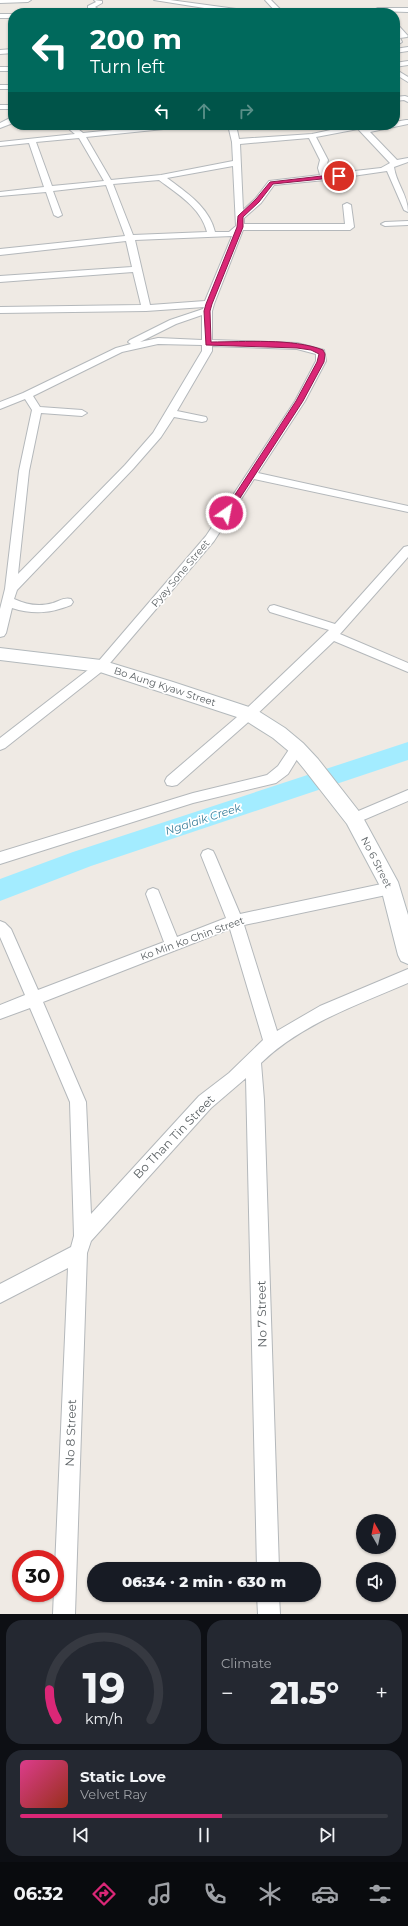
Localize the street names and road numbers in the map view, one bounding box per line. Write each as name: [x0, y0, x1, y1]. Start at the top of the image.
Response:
street label: Pyay Sone Street: [148, 537, 212, 610]
street label: Bo Aung Kyaw Street: [112, 664, 217, 709]
street label: No 6 Street: [358, 834, 395, 890]
street label: Ko Min Ko Chin Street: [139, 914, 246, 963]
street label: Bo Than Tin Street: [130, 1092, 218, 1182]
street label: No 7 Street: [253, 1280, 270, 1348]
street label: No 8 Street: [62, 1399, 79, 1467]

